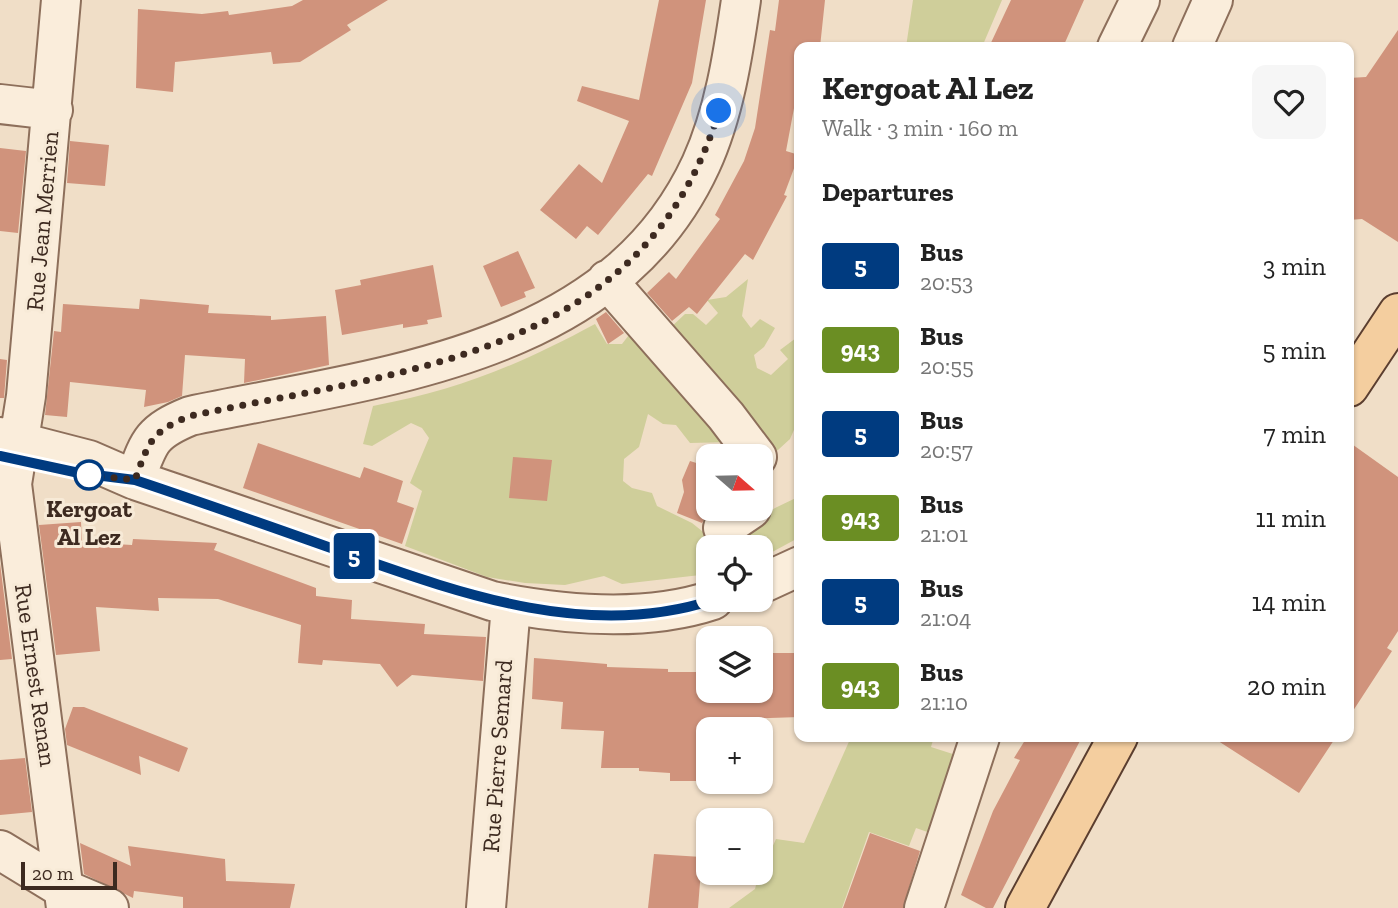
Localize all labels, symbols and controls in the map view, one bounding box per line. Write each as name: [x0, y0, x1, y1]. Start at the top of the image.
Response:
button: heart: [1252, 65, 1326, 139]
text: Kergoat Al Lez: [822, 68, 1034, 107]
your location: [701, 93, 736, 128]
text: Walk · 3 min · 160 m: [822, 114, 1018, 142]
street label: Rue Jean Merrien: [20, 129, 64, 312]
text: Departures: [822, 176, 954, 208]
text: Bus: [920, 236, 963, 268]
text: 3 min: [1263, 250, 1326, 282]
text: 5: [854, 251, 867, 280]
text: 20:53: [920, 268, 973, 296]
text: Bus: [920, 320, 963, 352]
text: 5 min: [1262, 334, 1326, 366]
text: 943: [841, 335, 880, 364]
text: 20:55: [920, 352, 974, 380]
text: Bus: [920, 404, 963, 436]
text: 7 min: [1263, 418, 1326, 450]
text: 5: [854, 419, 867, 448]
text: 20:57: [920, 436, 973, 464]
north arrow: [696, 444, 774, 522]
map controls: [696, 444, 773, 885]
marker: Kergoat Al Lez: [74, 460, 104, 490]
text: Bus: [920, 488, 963, 520]
place label: Kergoat Al Lez: [46, 494, 132, 551]
text: 11 min: [1255, 502, 1326, 534]
text: 943: [841, 503, 880, 532]
text: 21:01: [920, 520, 968, 548]
line badge: 5: [331, 533, 377, 579]
button: locate: [696, 535, 773, 612]
text: 5: [348, 541, 360, 570]
text: Bus: [920, 572, 963, 604]
street label: Rue Ernest Renan: [9, 582, 63, 768]
text: 14 min: [1251, 586, 1326, 618]
text: 5: [854, 587, 867, 616]
text: 21:04: [920, 604, 972, 632]
button: layers: [696, 626, 773, 703]
text: Bus: [920, 656, 963, 688]
street label: Rue Pierre Semard: [476, 659, 518, 853]
text: 20 min: [1247, 670, 1326, 702]
text: 943: [841, 671, 880, 700]
text: 21:10: [920, 688, 968, 716]
button: +: [696, 717, 773, 794]
button: −: [696, 808, 773, 885]
scale bar: [21, 859, 117, 891]
text: 20 m: [32, 862, 73, 885]

